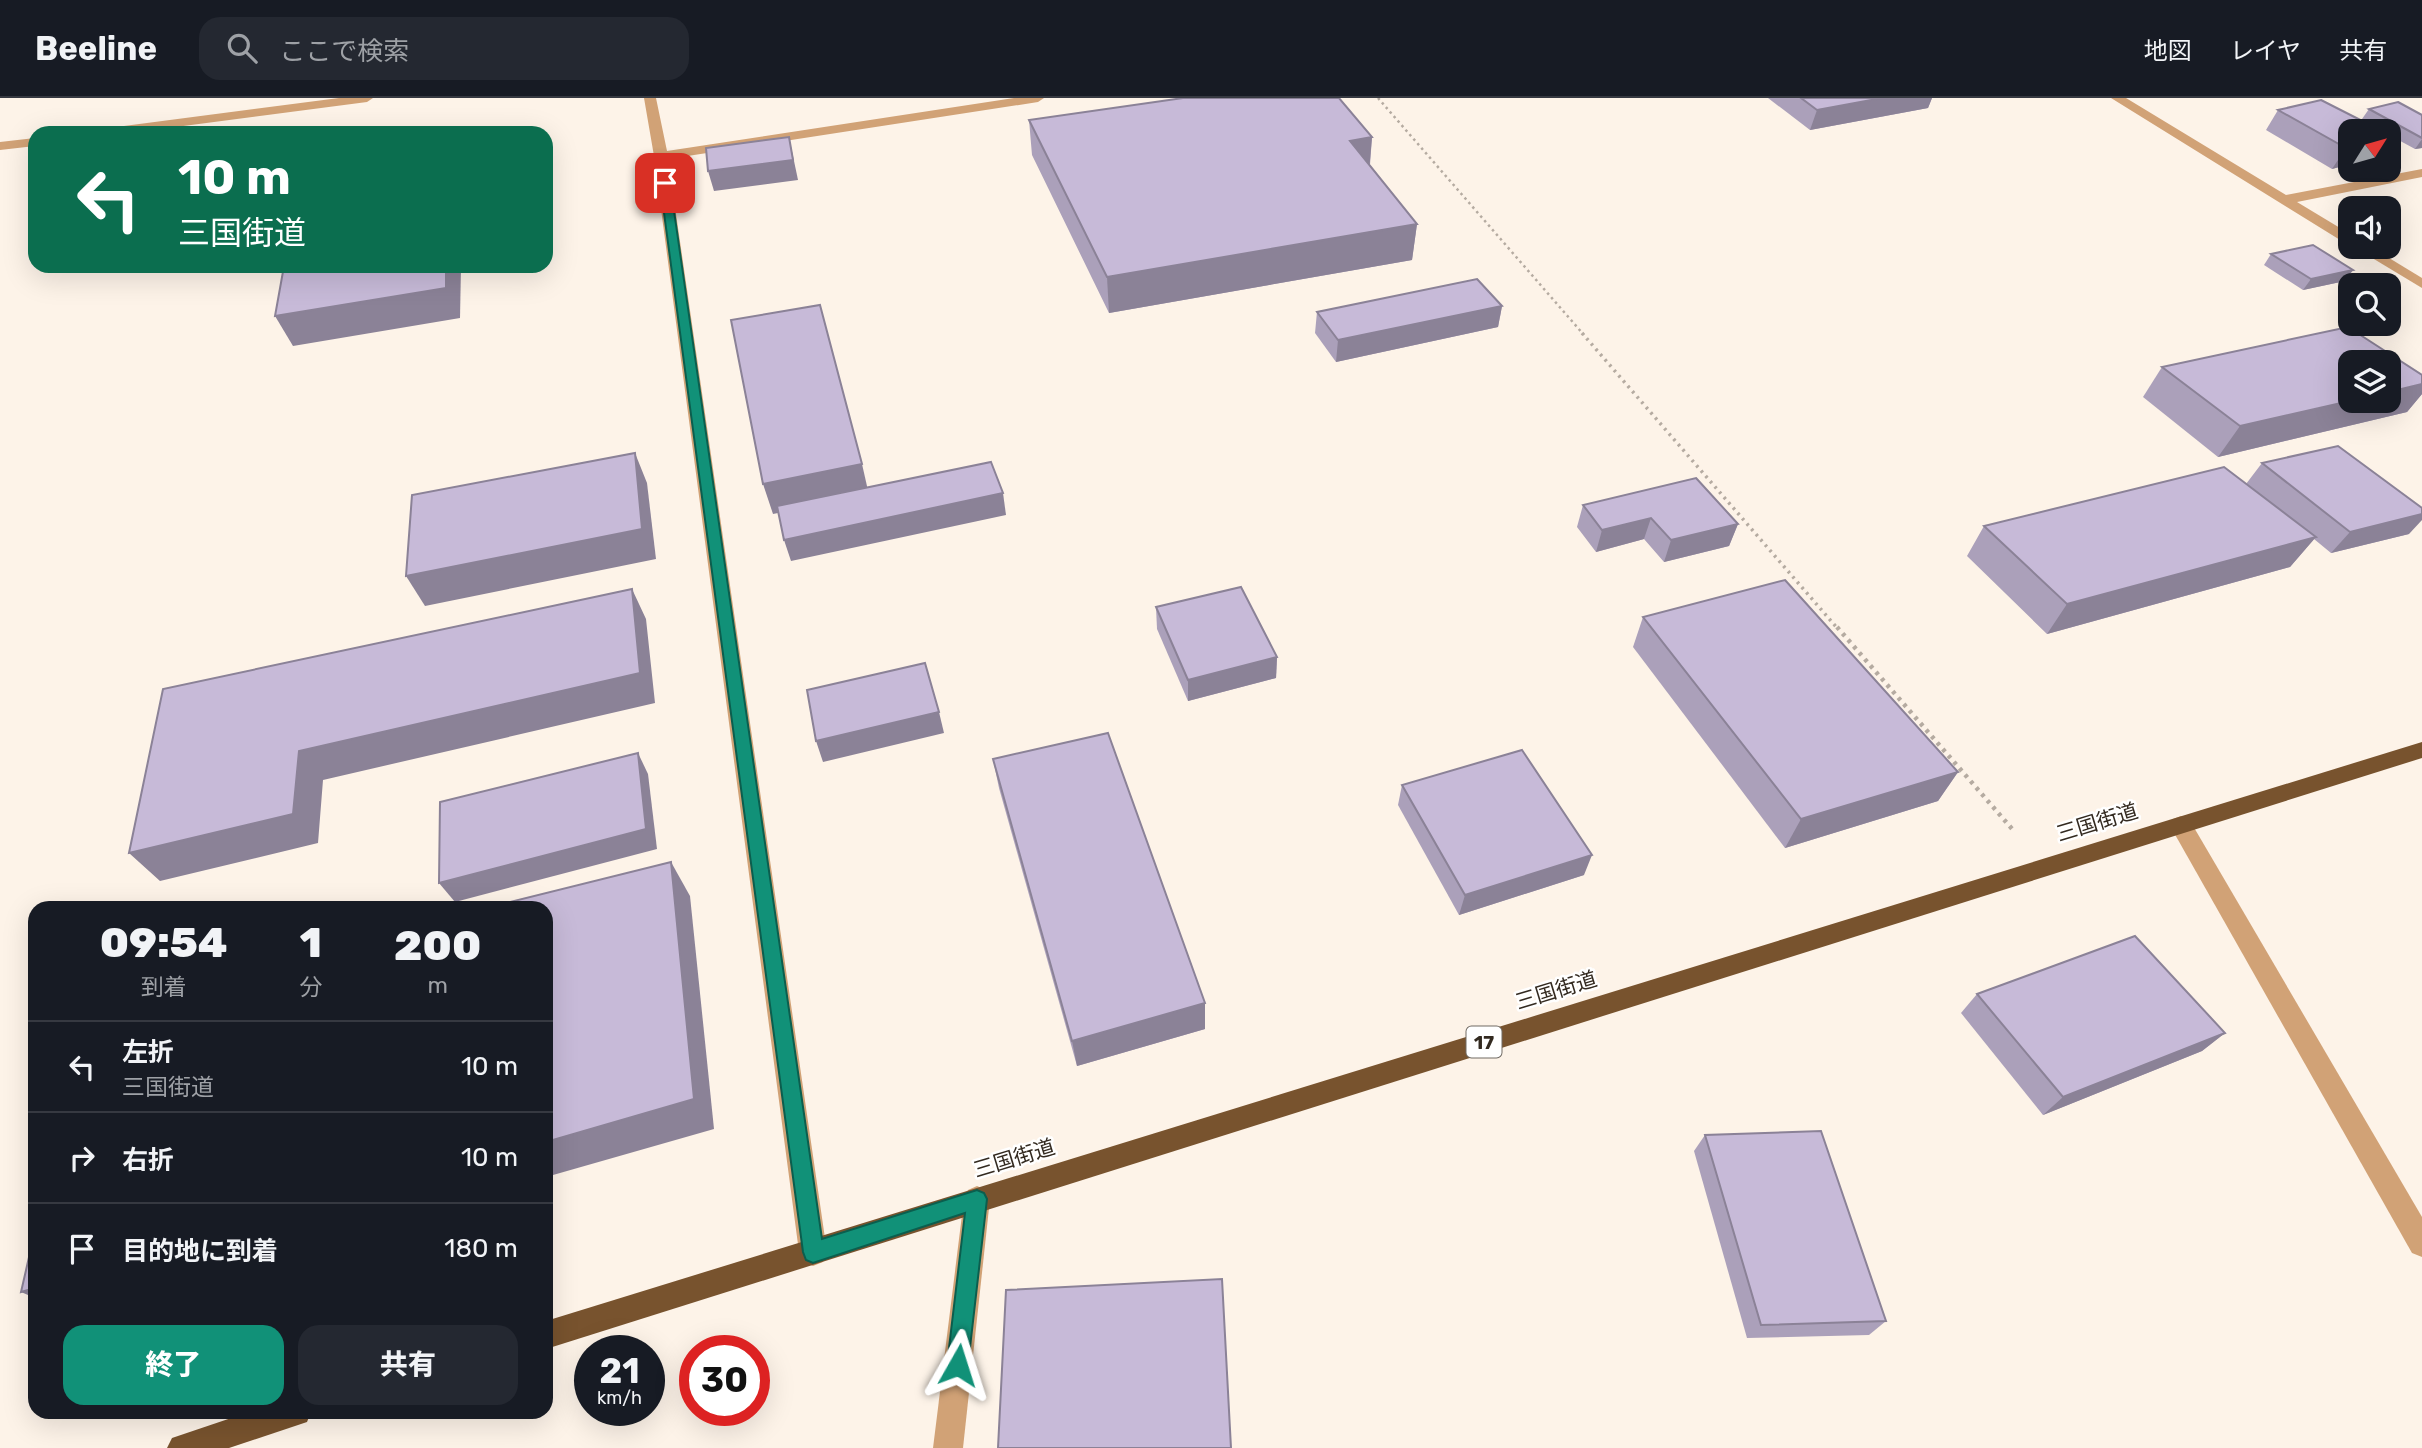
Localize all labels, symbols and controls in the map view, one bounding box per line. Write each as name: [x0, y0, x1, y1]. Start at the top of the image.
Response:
search box: [199, 17, 689, 80]
text: Beeline: [35, 29, 157, 68]
icon: search: [223, 29, 261, 67]
text: ここで検索: [279, 36, 409, 67]
text: 地図: [2144, 37, 2192, 65]
text: レイヤ: [2230, 37, 2301, 65]
text: 共有: [2339, 37, 2387, 65]
north arrow: [2338, 119, 2401, 182]
map controls: [2338, 119, 2401, 413]
text: 10 m: [178, 148, 291, 206]
pin: [635, 153, 695, 213]
icon: left: [63, 154, 154, 245]
icon: arrive: [646, 164, 684, 202]
button: sound: [2338, 196, 2401, 259]
text: 三国街道: [178, 214, 306, 252]
button: search: [2338, 273, 2401, 336]
button: layers: [2338, 350, 2401, 413]
street label: 三国街道: [2053, 798, 2141, 846]
text: 09:54: [100, 918, 228, 968]
text: 1: [300, 918, 322, 968]
text: 200: [394, 921, 481, 971]
street label: 三国街道: [1512, 966, 1600, 1014]
text: m: [427, 971, 448, 999]
text: 到着: [141, 973, 187, 1001]
text: 分: [299, 973, 322, 1001]
road number: 17: [1466, 1026, 1502, 1058]
text: 左折: [122, 1037, 174, 1068]
icon: left: [63, 1048, 101, 1086]
text: 10 m: [461, 1051, 518, 1082]
text: 三国街道: [122, 1073, 214, 1101]
street label: 三国街道: [970, 1134, 1058, 1182]
icon: right: [63, 1139, 101, 1177]
text: 10 m: [461, 1142, 518, 1173]
text: 右折: [122, 1145, 174, 1176]
icon: arrive: [63, 1230, 101, 1268]
text: 180 m: [444, 1233, 518, 1264]
text: 目的地に到着: [122, 1236, 278, 1267]
button: 終了: [63, 1325, 284, 1405]
button: 共有: [298, 1325, 518, 1405]
position arrow: [921, 1328, 995, 1402]
speed limit sign: 30: [679, 1335, 770, 1426]
text: 21: [599, 1350, 640, 1392]
text: km/h: [597, 1387, 642, 1409]

